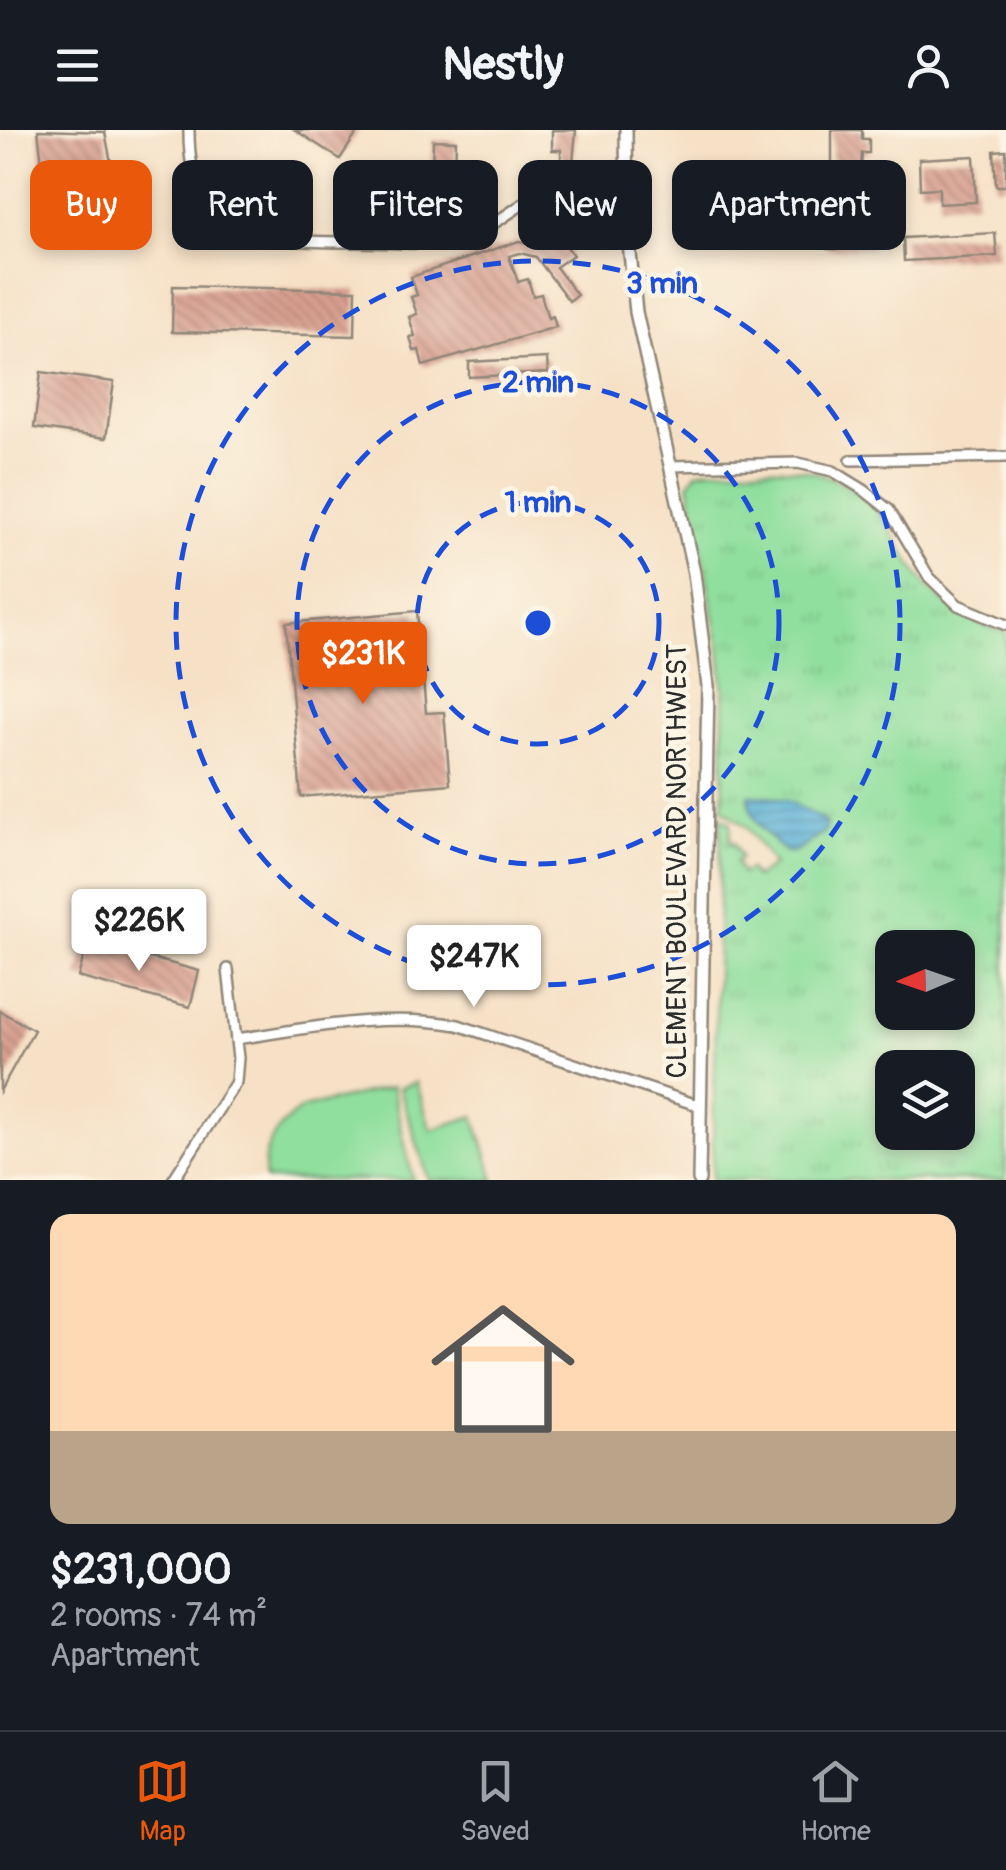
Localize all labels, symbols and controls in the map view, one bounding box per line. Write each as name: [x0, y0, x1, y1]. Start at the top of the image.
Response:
text: Nestly: [443, 37, 563, 93]
icon: menu: [50, 38, 105, 93]
icon: person: [901, 38, 956, 93]
chip: Buy: [30, 160, 152, 250]
chip: Rent: [172, 160, 313, 250]
chip: Filters: [333, 160, 498, 250]
chip: New: [518, 160, 652, 250]
chip: Apartment: [672, 160, 906, 250]
text: 3 min: [626, 265, 698, 302]
text: 2 min: [502, 364, 574, 401]
text: 1 min: [505, 484, 571, 521]
centre of rings: [520, 605, 556, 641]
pin: $231K: [293, 622, 433, 707]
text: $231K: [321, 634, 405, 674]
street label: CLEMENT BOULEVARD NORTHWEST: [660, 643, 695, 1079]
pin: $226K: [69, 889, 209, 974]
text: $226K: [93, 901, 185, 941]
pin: $247K: [404, 925, 544, 1010]
north arrow: [875, 930, 975, 1030]
map controls: [875, 930, 975, 1150]
text: $247K: [429, 937, 519, 977]
button: layers: [875, 1050, 975, 1150]
icon: home: [413, 1279, 593, 1459]
text: $231,000: [50, 1544, 232, 1596]
text: 2 rooms · 74 m²: [50, 1596, 267, 1636]
text: Apartment: [50, 1636, 199, 1676]
tab: Map: [135, 1754, 190, 1849]
tab: Saved: [460, 1754, 530, 1849]
tab: Home: [800, 1754, 871, 1849]

